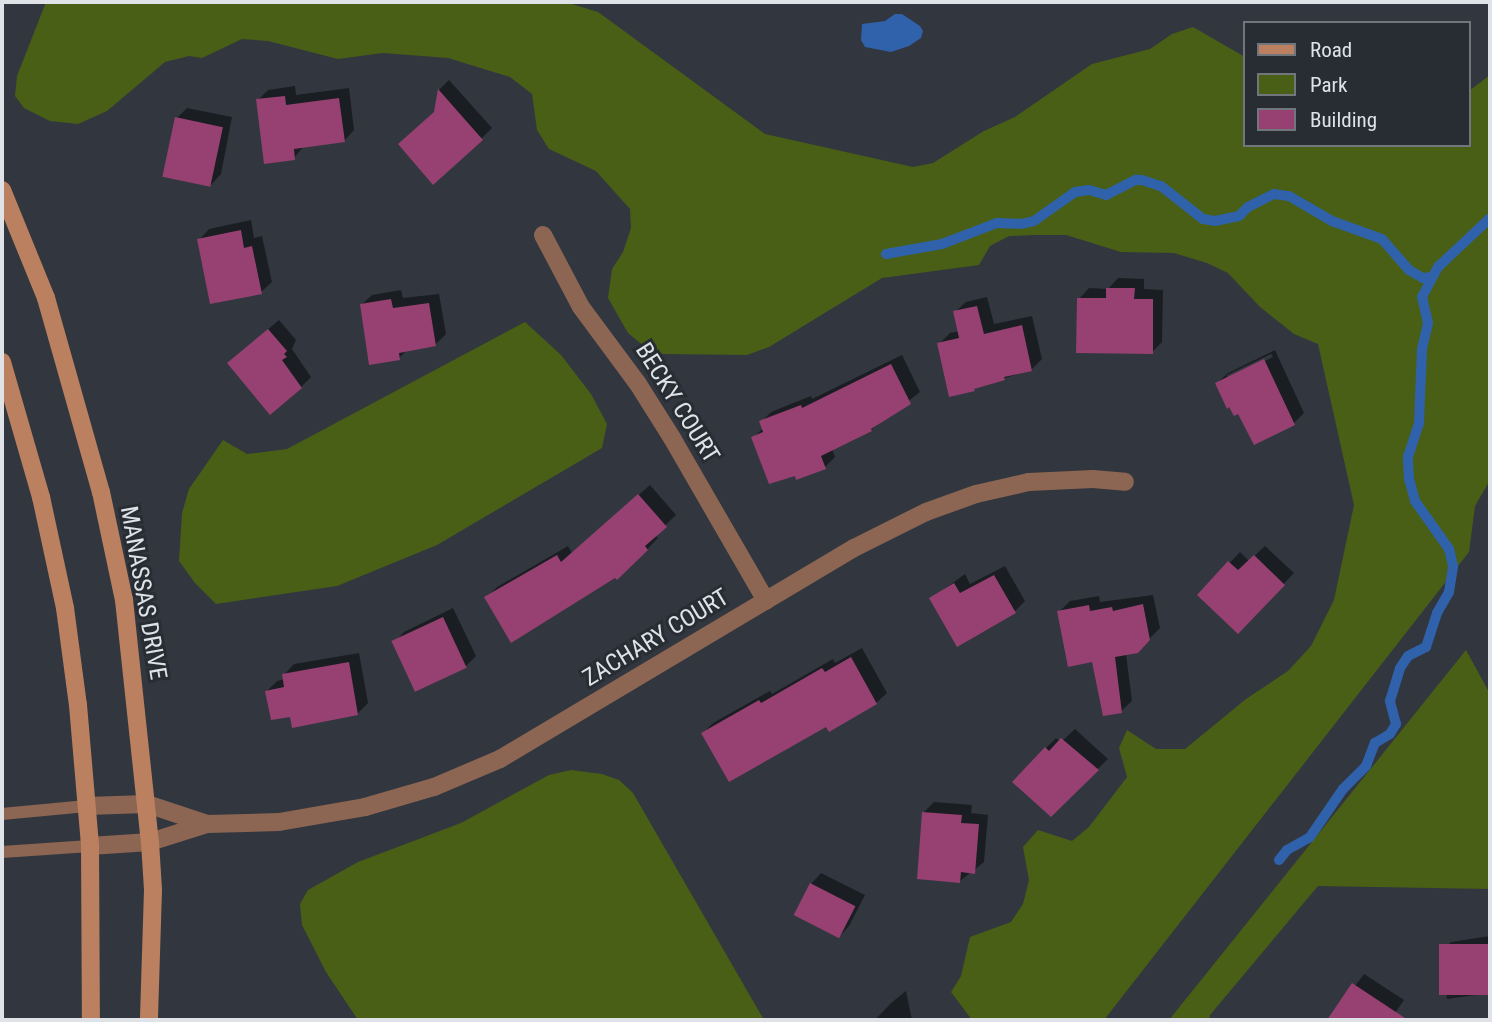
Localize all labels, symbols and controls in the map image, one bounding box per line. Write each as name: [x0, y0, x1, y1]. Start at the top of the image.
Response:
legend: [1244, 21, 1471, 147]
text: Road: [1310, 38, 1352, 62]
text: Park: [1310, 73, 1347, 97]
text: Building: [1310, 108, 1377, 132]
street label: BECKY COURT: [629, 338, 725, 468]
street label: MANASSAS DRIVE: [114, 504, 172, 682]
street label: ZACHARY COURT: [578, 583, 734, 693]

